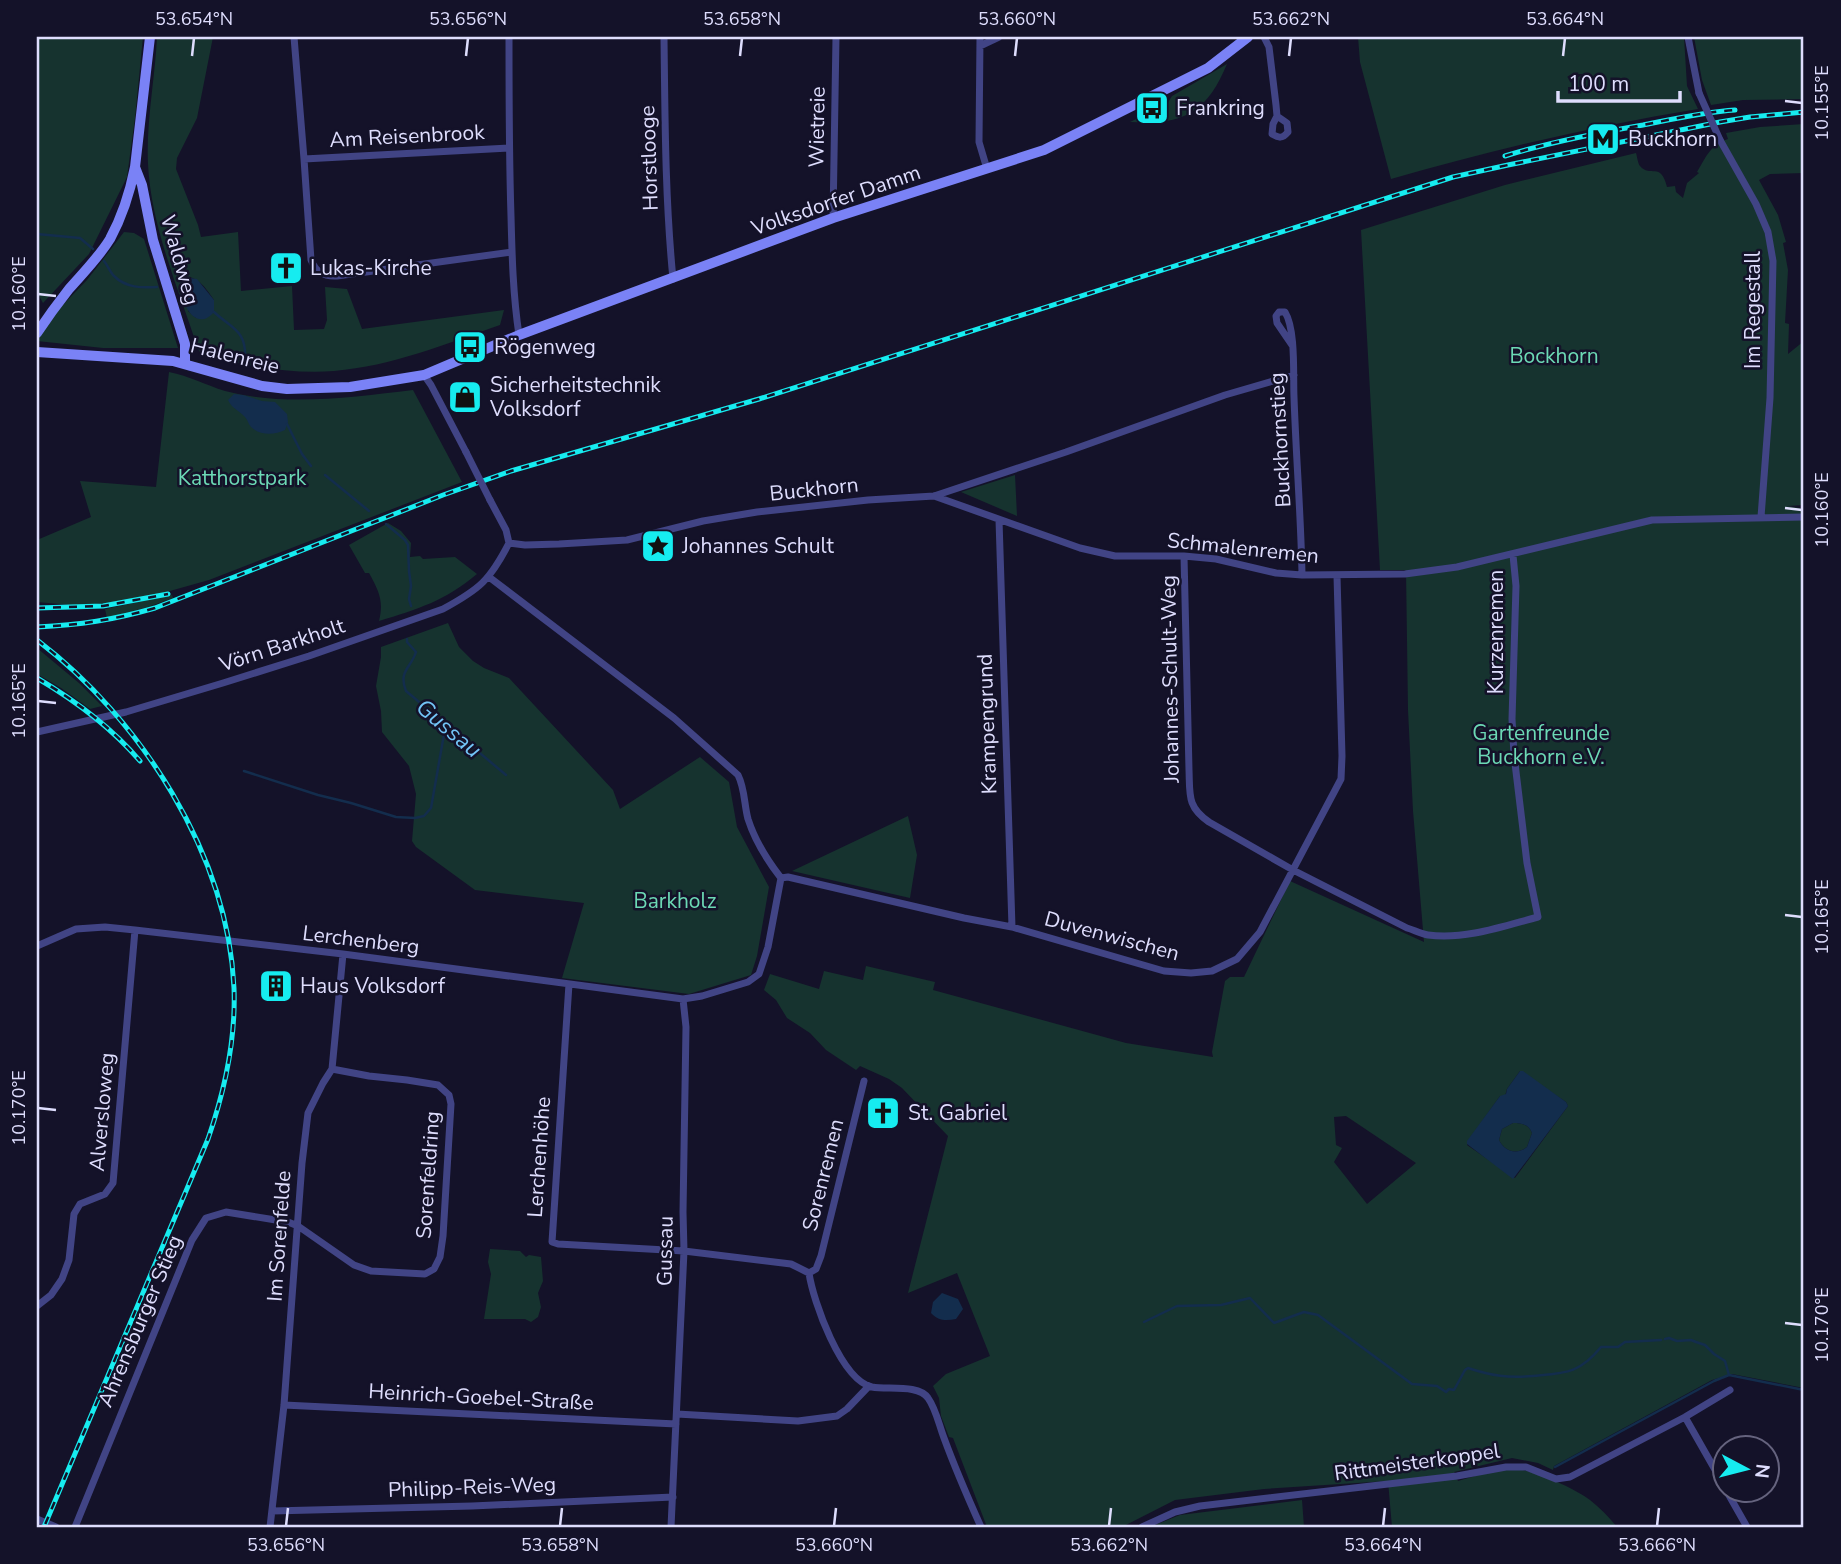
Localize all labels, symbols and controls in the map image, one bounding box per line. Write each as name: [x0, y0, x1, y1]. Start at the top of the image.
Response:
text: 53.654°N: [155, 7, 233, 31]
text: 53.656°N: [429, 7, 507, 31]
text: 53.658°N: [703, 7, 781, 31]
text: 53.660°N: [978, 7, 1056, 31]
text: 53.662°N: [1252, 7, 1330, 31]
text: 53.664°N: [1526, 7, 1604, 31]
scale bar: [1558, 60, 1680, 104]
text: 10.155°E: [1810, 65, 1834, 141]
text: 100 m: [1568, 70, 1629, 98]
street label: Wietreie: [802, 86, 832, 168]
bus stop icon: Frankring: [1133, 89, 1171, 127]
place label: Frankring: [1176, 94, 1265, 122]
street label: Horstlooge: [633, 105, 665, 211]
street label: Am Reisenbrook: [329, 118, 486, 154]
metro station icon: Buckhorn: [1584, 120, 1622, 158]
place label: Buckhorn: [1628, 125, 1717, 153]
street label: Volksdorfer Damm: [747, 158, 924, 242]
street label: Waldweg: [154, 212, 206, 308]
church icon: Lukas-Kirche: [267, 249, 305, 287]
street label: Im Regestall: [1739, 250, 1767, 369]
place label: Lukas-Kirche: [310, 254, 432, 282]
text: 10.160°E: [7, 256, 31, 332]
bus stop icon: Rögenweg: [451, 328, 489, 366]
street label: Halenreie: [188, 331, 282, 381]
place label: Rögenweg: [494, 333, 596, 361]
park label: Bockhorn: [1509, 342, 1599, 370]
place label: Sicherheitstechnik Volksdorf: [489, 371, 661, 423]
street label: Buckhornstieg: [1262, 372, 1298, 508]
shop icon: Sicherheitstechnik Volksdorf: [446, 378, 484, 416]
park label: Katthorstpark: [178, 464, 307, 492]
street label: Buckhorn: [768, 470, 860, 508]
text: 10.160°E: [1810, 472, 1834, 548]
street label: Schmalenremen: [1166, 526, 1320, 570]
place icon: Johannes Schult: [639, 527, 677, 565]
place label: Johannes Schult: [681, 532, 834, 560]
street label: Kurzenremen: [1482, 570, 1510, 694]
street label: Johannes-Schult-Weg: [1154, 575, 1186, 784]
street label: Vörn Barkholt: [215, 611, 349, 679]
street label: Krampengrund: [971, 653, 1003, 795]
text: 10.165°E: [7, 663, 31, 739]
water label: Gussau: [409, 692, 488, 765]
park label: Gartenfreunde Buckhorn e.V.: [1472, 719, 1610, 771]
text: 10.165°E: [1810, 879, 1834, 955]
park label: Barkholz: [634, 887, 717, 915]
street label: Duvenwischen: [1042, 905, 1182, 967]
street label: Lerchenberg: [301, 919, 421, 961]
building icon: Haus Volksdorf: [257, 967, 295, 1005]
place label: Haus Volksdorf: [300, 972, 446, 1000]
street label: Alversloweg: [83, 1051, 121, 1173]
text: 10.170°E: [7, 1070, 31, 1146]
church icon: St. Gabriel: [864, 1094, 902, 1132]
street label: Lerchenhöhe: [521, 1096, 557, 1218]
place label: St. Gabriel: [908, 1099, 1008, 1127]
street label: Sorenfeldring: [410, 1110, 446, 1240]
street label: Sorenremen: [796, 1116, 850, 1234]
street label: Im Sorenfelde: [260, 1170, 298, 1302]
street label: Gussau: [650, 1216, 680, 1286]
street label: Ahrensburger Stieg: [91, 1231, 189, 1411]
text: 10.170°E: [1810, 1287, 1834, 1363]
street label: Heinrich-Goebel-Straße: [368, 1377, 594, 1417]
north arrow: [1712, 1434, 1782, 1504]
street label: Rittmeisterkoppel: [1332, 1436, 1502, 1487]
text: N: [1748, 1462, 1776, 1480]
street label: Philipp-Reis-Weg: [388, 1470, 556, 1504]
text: 53.656°N: [247, 1533, 325, 1557]
text: 53.658°N: [521, 1533, 599, 1557]
text: 53.660°N: [795, 1533, 873, 1557]
text: 53.662°N: [1070, 1533, 1148, 1557]
text: 53.664°N: [1344, 1533, 1422, 1557]
text: 53.666°N: [1618, 1533, 1696, 1557]

